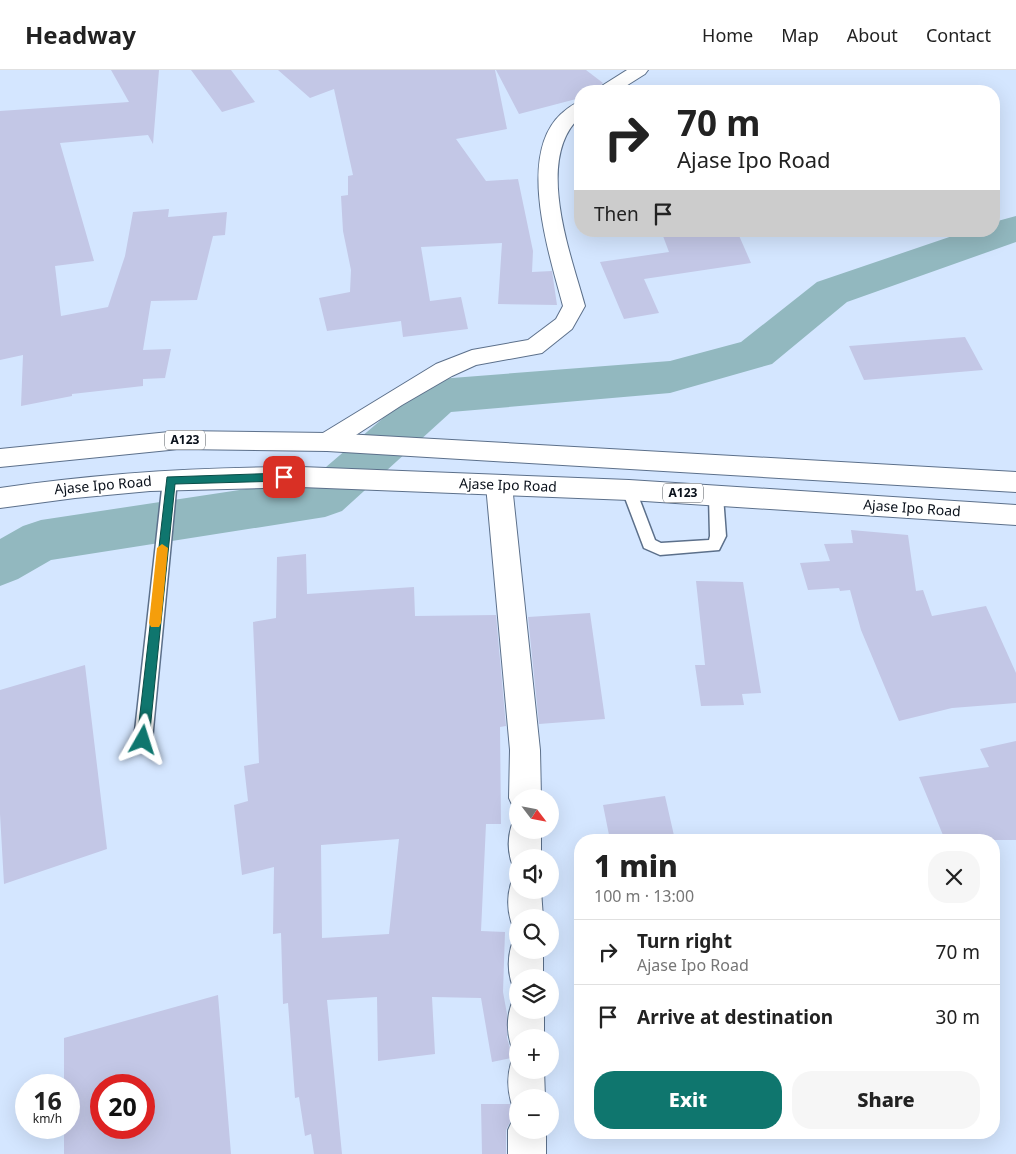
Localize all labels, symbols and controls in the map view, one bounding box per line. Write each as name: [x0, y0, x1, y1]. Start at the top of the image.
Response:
text: Headway: [25, 18, 136, 51]
text: Home: [702, 23, 753, 47]
text: Map: [781, 23, 819, 47]
text: About: [847, 23, 898, 47]
text: Contact: [926, 23, 991, 47]
text: 70 m: [677, 99, 760, 146]
icon: right: [594, 105, 659, 170]
text: Ajase Ipo Road: [677, 144, 831, 174]
icon: arrive: [649, 200, 677, 228]
text: Then: [594, 201, 639, 227]
road number: A123: [165, 430, 205, 450]
pin: [263, 456, 305, 498]
icon: arrive: [270, 463, 298, 491]
street label: Ajase Ipo Road: [53, 471, 152, 498]
street label: Ajase Ipo Road: [459, 473, 557, 496]
road number: A123: [663, 483, 703, 502]
street label: Ajase Ipo Road: [863, 495, 961, 520]
position arrow: [116, 713, 168, 765]
north arrow: [509, 789, 559, 839]
map controls: [509, 789, 559, 1139]
text: 1 min: [594, 845, 678, 886]
button: sound: [509, 849, 559, 899]
button: close: [928, 851, 980, 903]
text: 100 m · 13:00: [594, 885, 694, 907]
button: search: [509, 909, 559, 959]
text: Turn right: [637, 928, 732, 954]
icon: right: [594, 938, 622, 966]
text: 70 m: [936, 939, 980, 965]
text: Ajase Ipo Road: [637, 954, 749, 976]
button: layers: [509, 969, 559, 1019]
icon: arrive: [594, 1003, 622, 1031]
text: Arrive at destination: [637, 1004, 833, 1030]
text: 30 m: [936, 1004, 980, 1030]
button: +: [509, 1029, 559, 1079]
button: Exit: [594, 1071, 782, 1129]
button: Share: [792, 1071, 980, 1129]
speed limit sign: 20: [90, 1074, 155, 1139]
text: 16: [33, 1083, 62, 1117]
button: −: [509, 1089, 559, 1139]
text: km/h: [33, 1110, 62, 1127]

